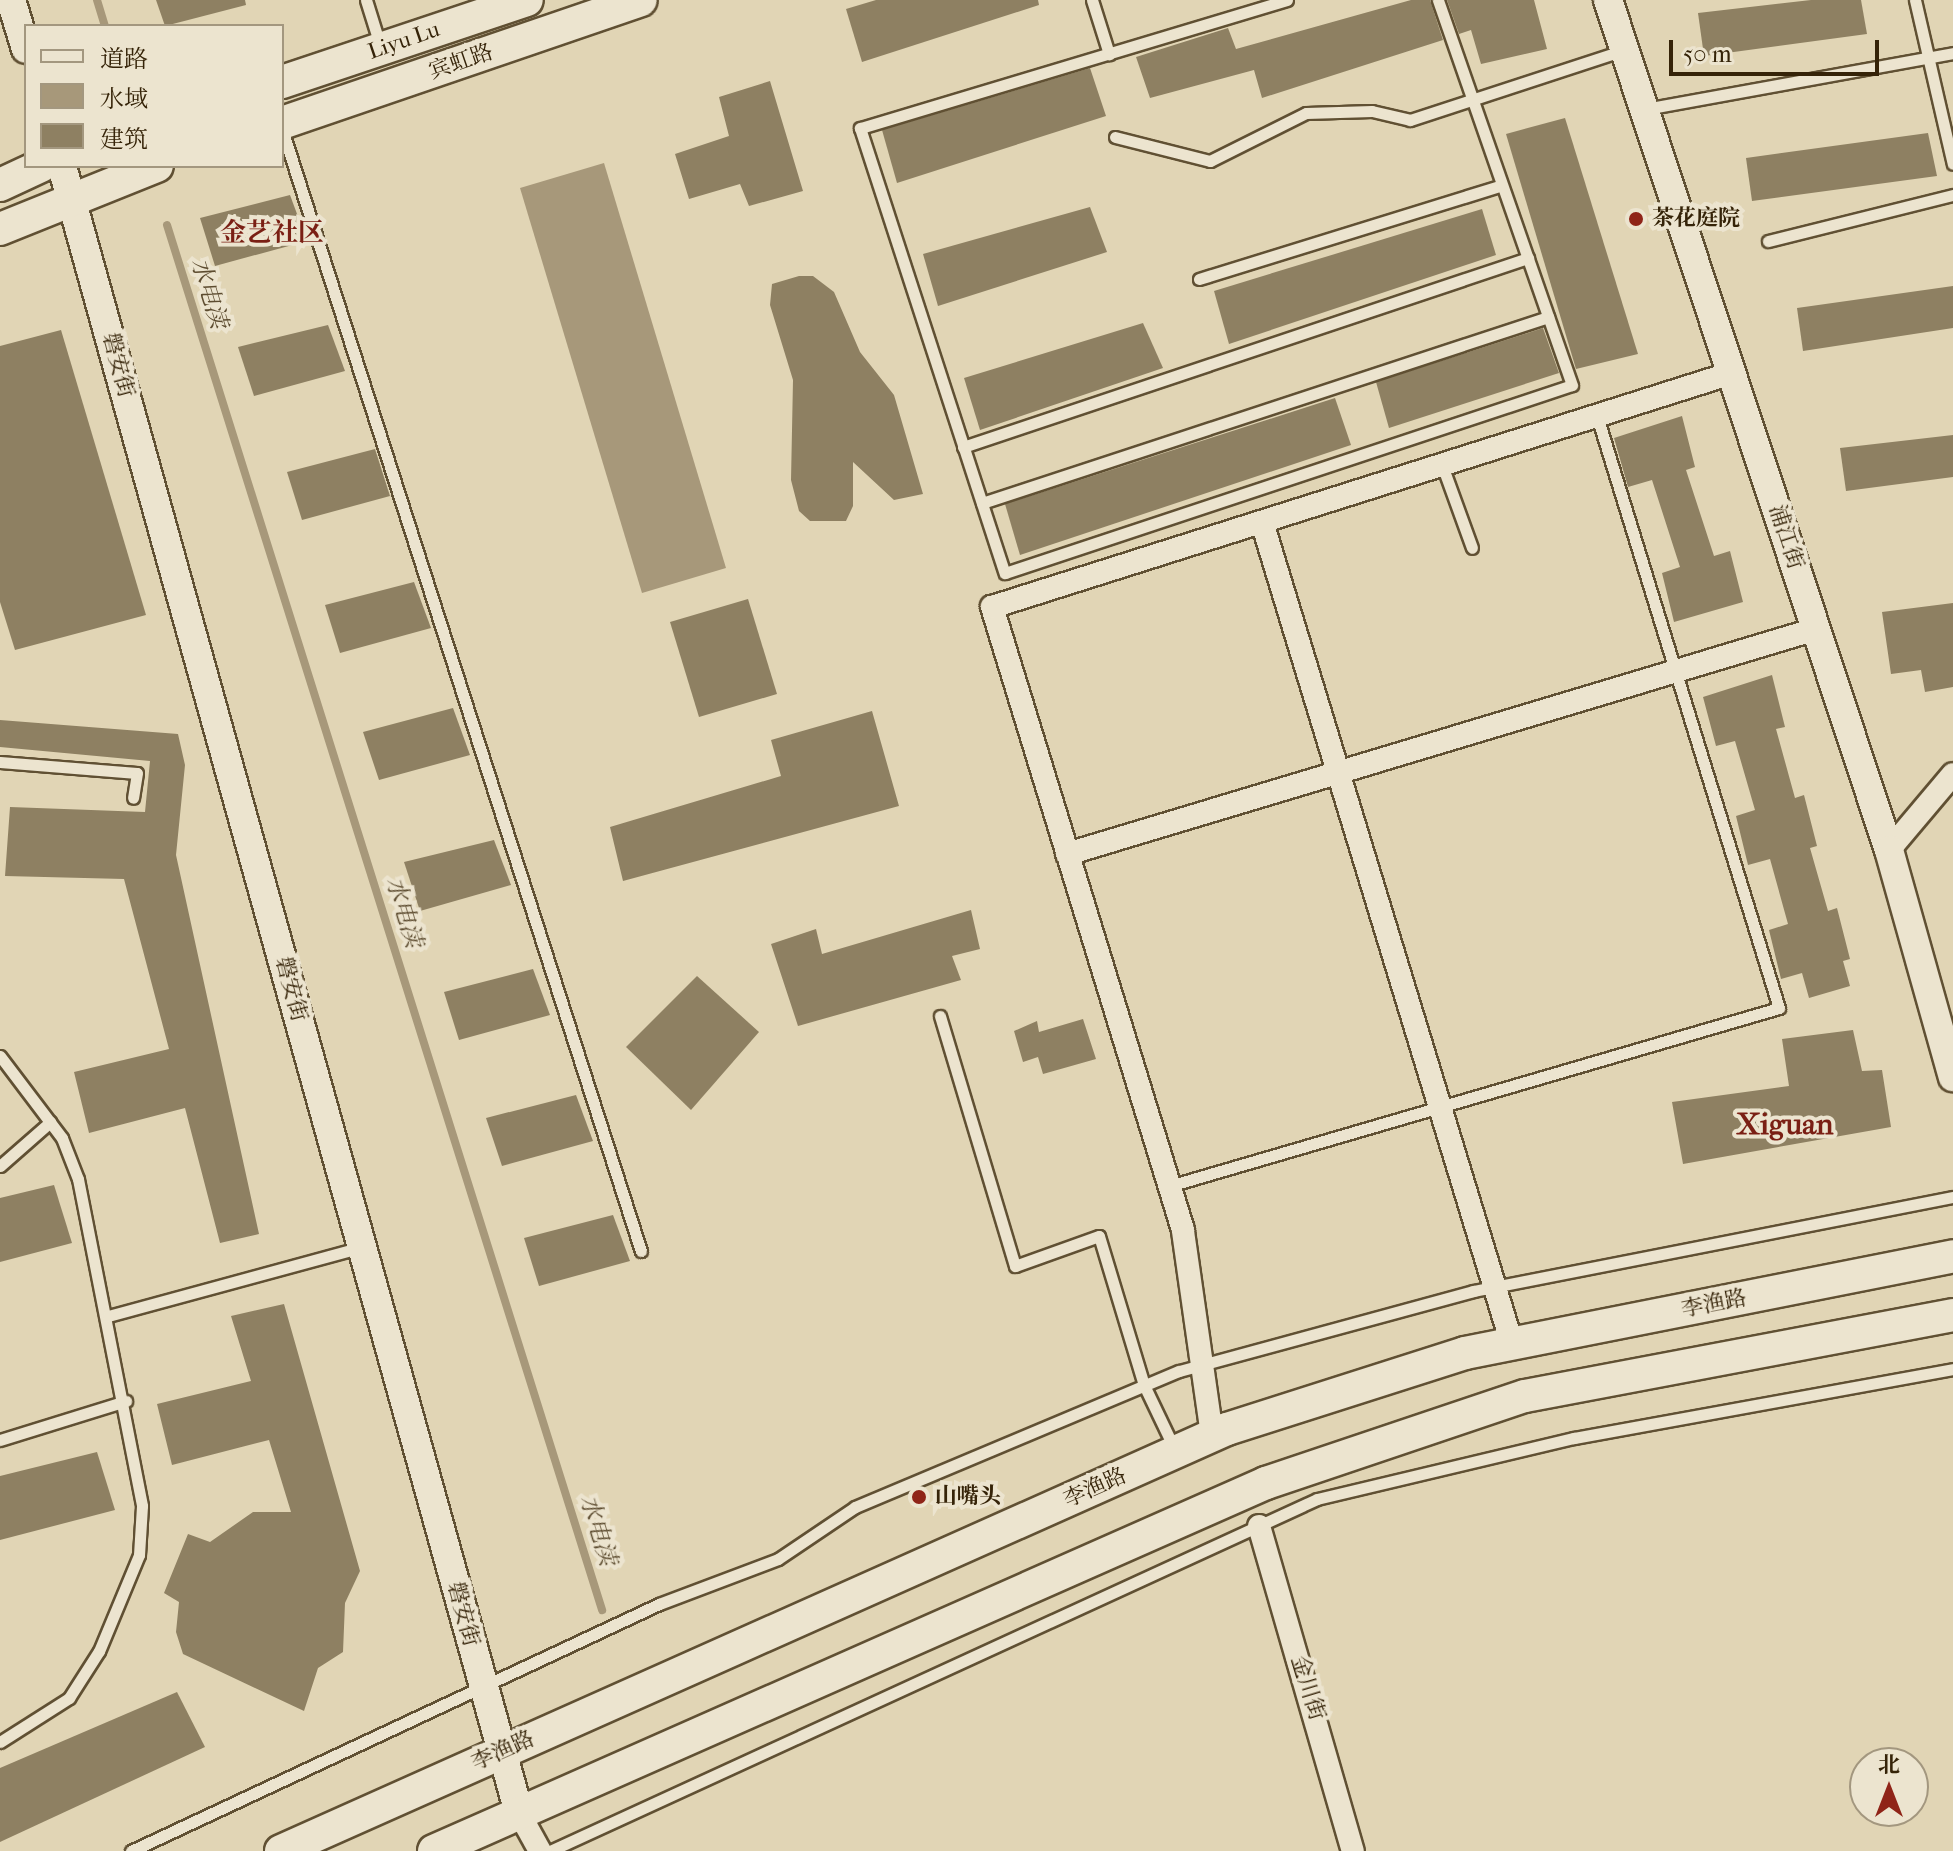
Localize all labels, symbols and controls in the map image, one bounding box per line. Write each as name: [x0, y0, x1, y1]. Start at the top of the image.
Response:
street label: Liyu Lu: [365, 16, 443, 66]
legend: [24, 24, 284, 168]
scale bar: [1673, 24, 1883, 74]
street label: 宾虹路: [426, 39, 496, 85]
text: 50 m: [1683, 40, 1732, 68]
text: 道路: [100, 45, 148, 73]
text: 水域: [100, 85, 148, 113]
text: 建筑: [100, 125, 148, 153]
place label: 茶花庭院: [1652, 206, 1740, 232]
marker: 茶花庭院: [1627, 210, 1645, 228]
district label: 金艺社区: [220, 217, 324, 249]
water label: 水电渎: [185, 254, 233, 332]
street label: 磐安街: [97, 330, 139, 400]
street label: 浦江街: [1763, 502, 1809, 572]
water label: 水电渎: [380, 873, 428, 951]
street label: 磐安街: [270, 954, 312, 1024]
district label: Xiguan: [1737, 1107, 1833, 1143]
street label: 李渔路: [1679, 1285, 1749, 1323]
street label: 李渔路: [1059, 1463, 1131, 1513]
place label: 山嘴头: [935, 1484, 1001, 1510]
marker: 山嘴头: [910, 1488, 928, 1506]
water label: 水电渎: [574, 1491, 622, 1569]
street label: 磐安街: [442, 1579, 484, 1649]
street label: 金川街: [1286, 1653, 1330, 1723]
street label: 李渔路: [467, 1726, 539, 1776]
north arrow: [1849, 1747, 1929, 1827]
text: 北: [1878, 1752, 1900, 1778]

